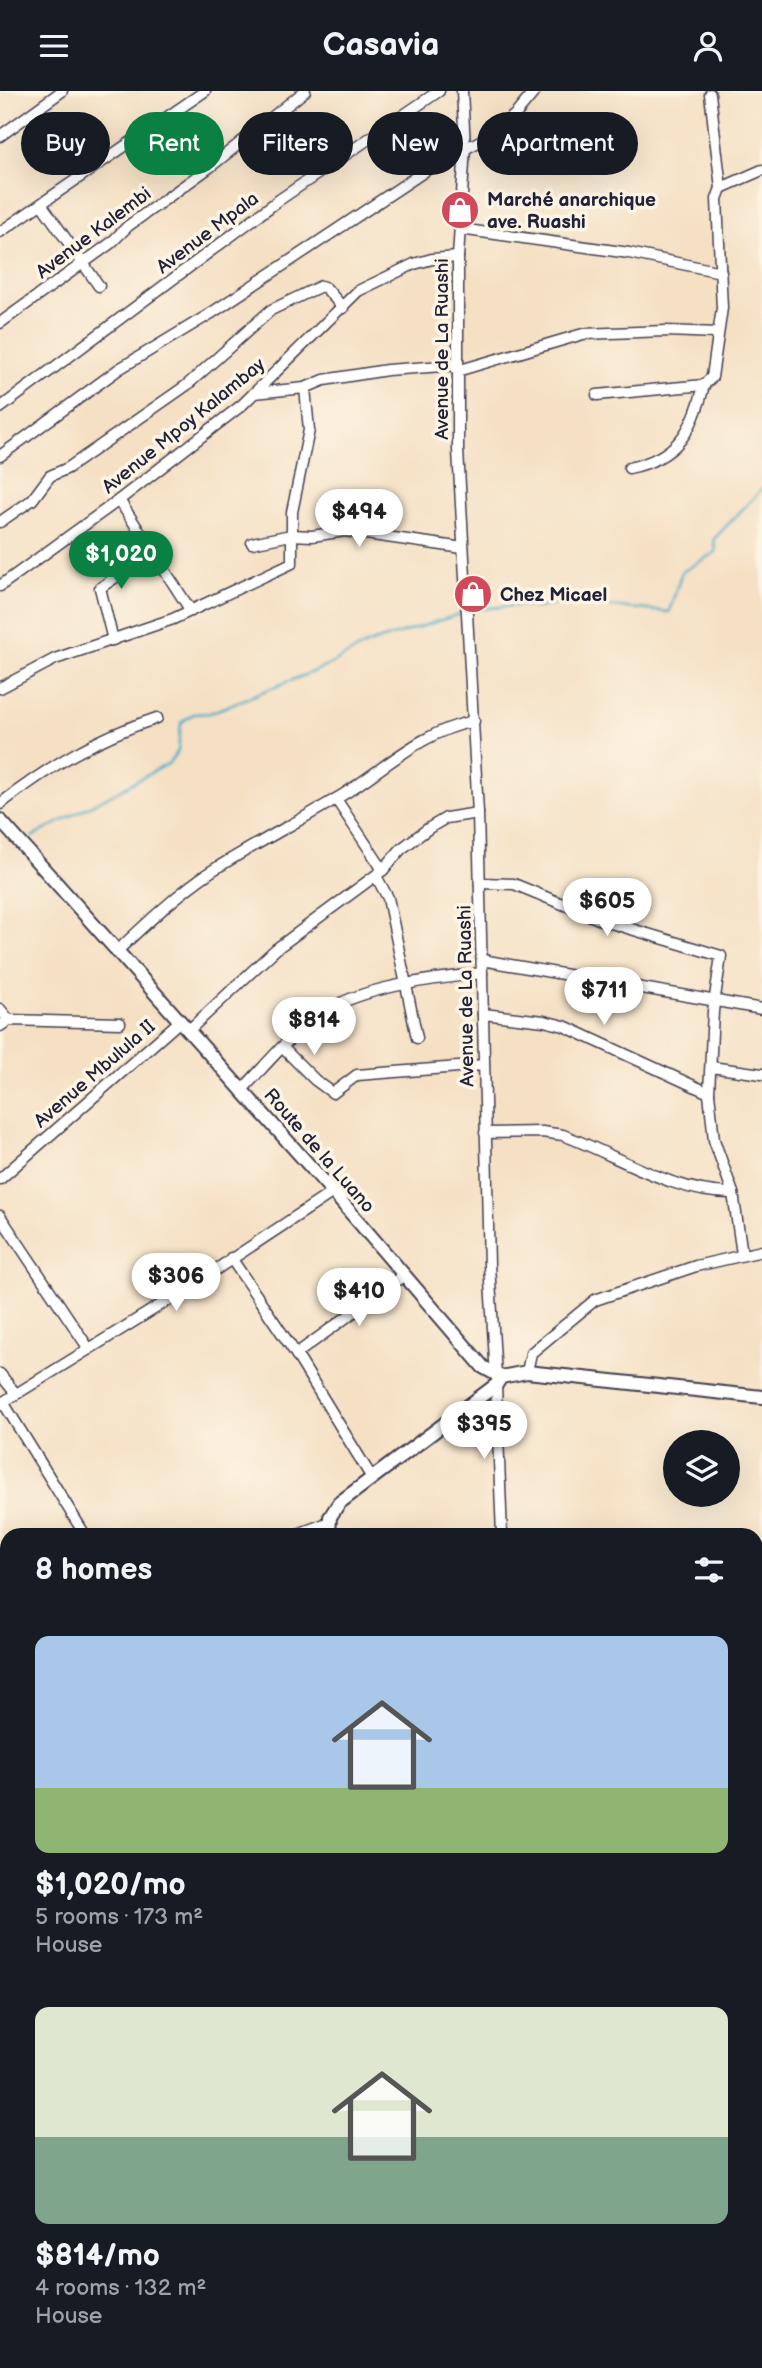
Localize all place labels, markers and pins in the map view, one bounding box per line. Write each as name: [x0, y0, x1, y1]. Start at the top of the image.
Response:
shop icon: Marché anarchique ave. Ruashi: [439, 189, 481, 231]
place label: Marché anarchique ave. Ruashi: [487, 189, 656, 234]
pin: $494: [318, 489, 400, 549]
pin: $1,020: [64, 531, 178, 591]
shop icon: Chez Micael: [452, 573, 494, 615]
place label: Chez Micael: [500, 584, 607, 607]
pin: $605: [566, 879, 648, 938]
pin: $711: [563, 967, 645, 1027]
pin: $814: [273, 997, 355, 1057]
pin: $306: [135, 1253, 217, 1313]
pin: $410: [318, 1269, 400, 1328]
pin: $395: [443, 1401, 525, 1461]

